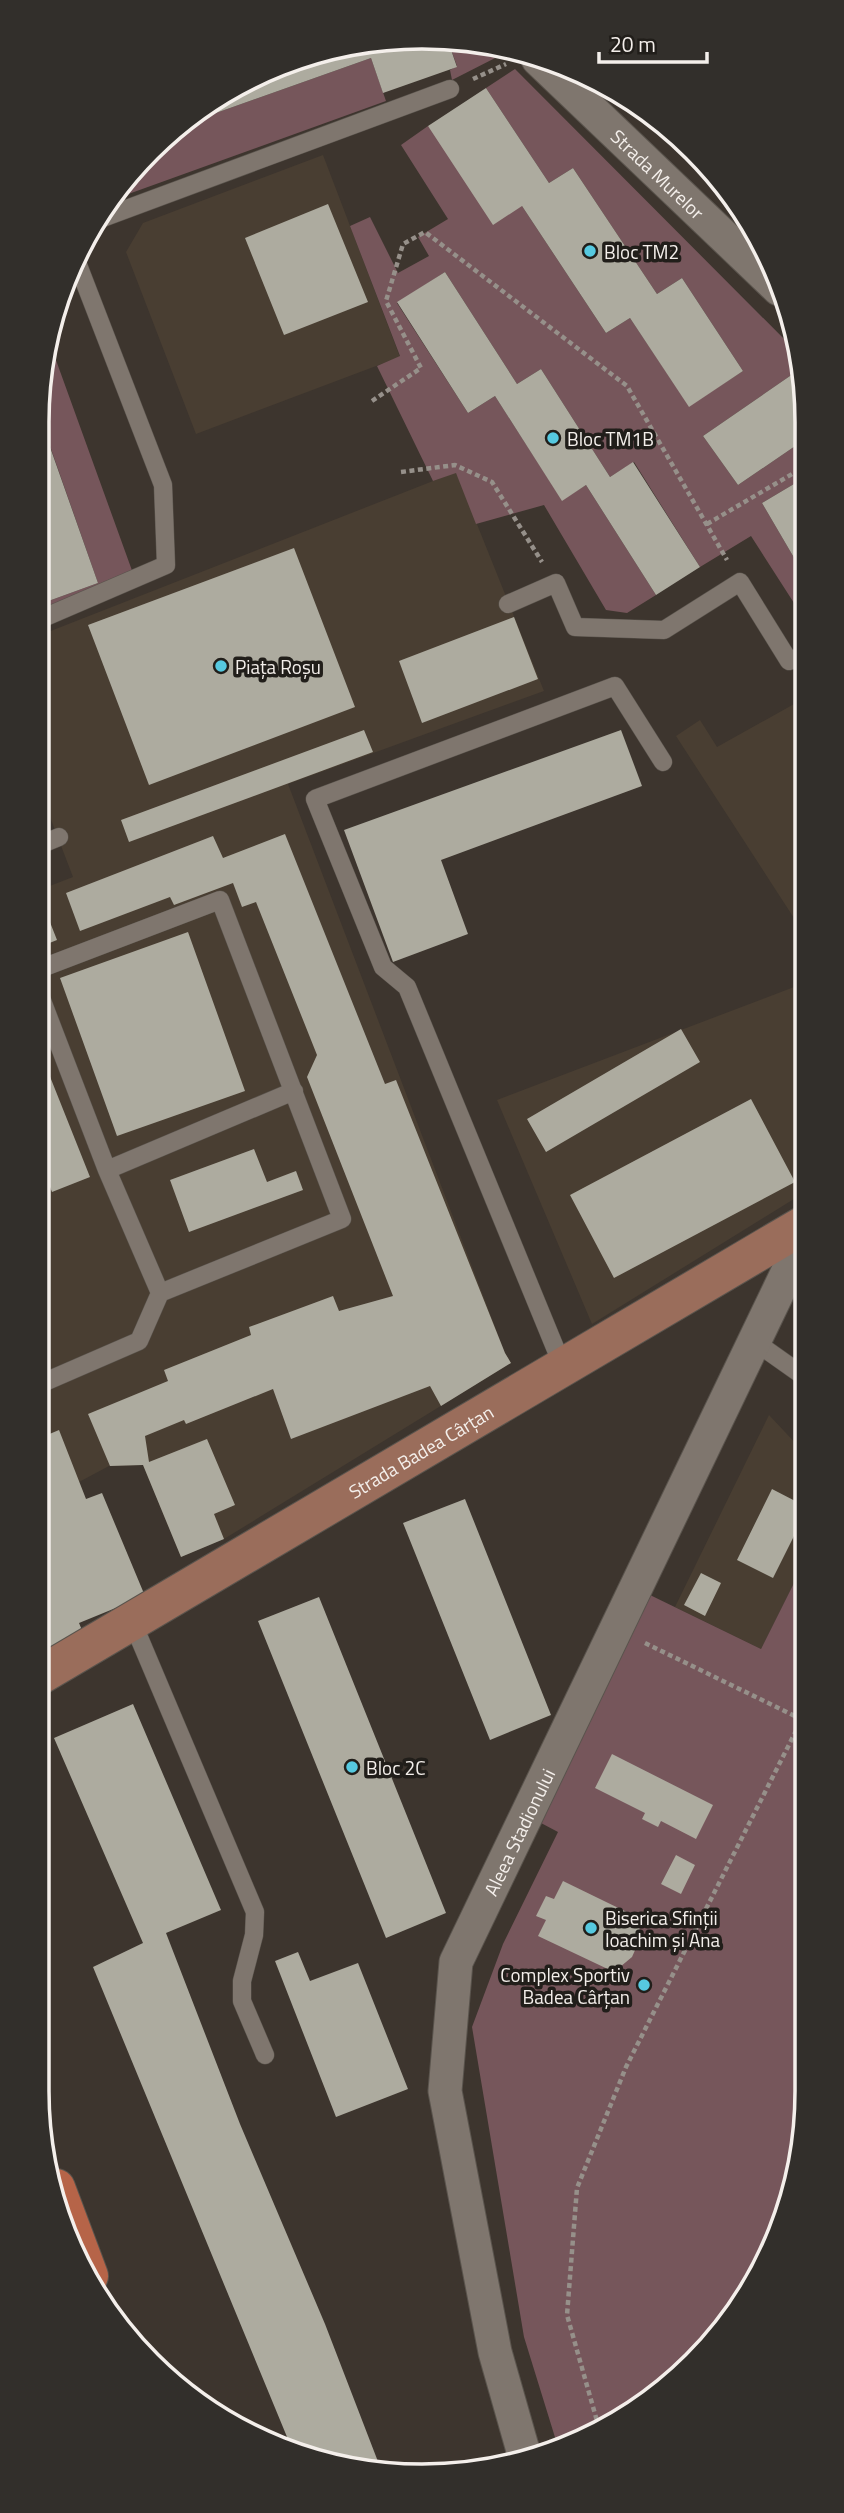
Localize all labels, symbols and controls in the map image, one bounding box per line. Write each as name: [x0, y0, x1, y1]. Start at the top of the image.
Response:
scale bar: [599, 21, 708, 65]
text: 20 m: [610, 28, 656, 60]
street label: Strada Murelor: [605, 122, 712, 226]
place label: Bloc TM2: [604, 237, 679, 266]
marker: Bloc TM2: [582, 243, 598, 259]
place label: Bloc TM1B: [567, 424, 654, 453]
marker: Bloc TM1B: [545, 430, 561, 446]
place label: Piața Roșu: [235, 652, 321, 681]
marker: Piața Roșu: [213, 658, 229, 674]
street label: Strada Badea Cârțan: [342, 1397, 499, 1505]
place label: Bloc 2C: [366, 1753, 426, 1782]
marker: Bloc 2C: [344, 1759, 360, 1775]
street label: Aleea Stadionului: [476, 1763, 562, 1900]
place label: Biserica Sfinții Ioachim și Ana: [605, 1903, 721, 1954]
marker: Biserica Sfinții Ioachim și Ana: [583, 1920, 599, 1936]
place label: Complex Sportiv Badea Cârțan: [500, 1960, 630, 2011]
marker: Complex Sportiv Badea Cârțan: [636, 1977, 652, 1993]

